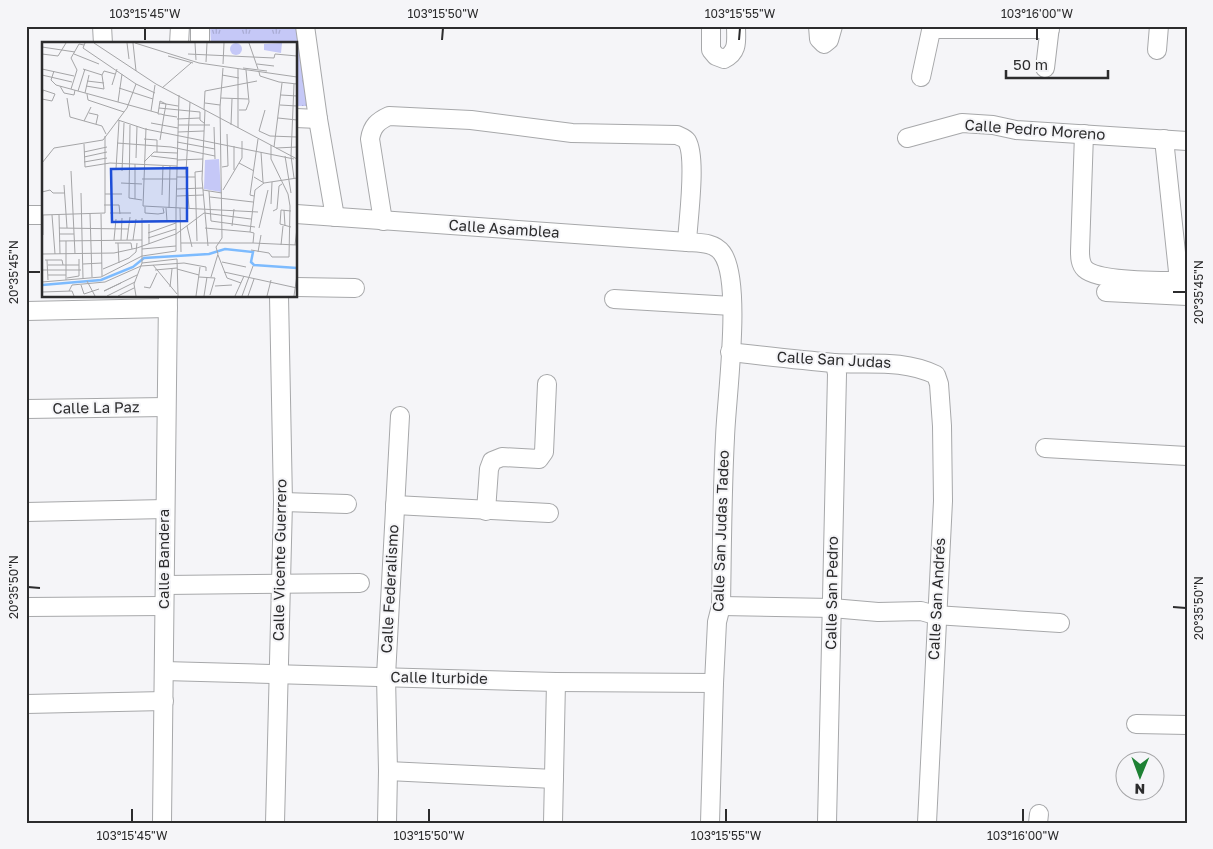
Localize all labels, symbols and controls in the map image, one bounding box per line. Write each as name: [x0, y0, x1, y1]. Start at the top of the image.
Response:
text: 103°15'45"W: [109, 6, 181, 21]
text: 103°15'50"W: [407, 6, 479, 21]
text: 103°15'55"W: [705, 6, 776, 21]
text: 103°16'00"W: [1001, 6, 1073, 21]
inset map: [42, 42, 298, 298]
scale bar: [1006, 48, 1108, 80]
text: 50 m: [1013, 55, 1048, 73]
street label: Calle Pedro Moreno: [964, 115, 1106, 143]
street label: Calle Asamblea: [448, 215, 560, 241]
text: 20°35'45"N: [6, 240, 21, 304]
text: 20°35'45"N: [1191, 260, 1206, 324]
street label: Calle San Judas: [776, 347, 892, 371]
street label: Calle La Paz: [52, 397, 140, 417]
street label: Calle San Judas Tadeo: [708, 450, 732, 612]
street label: Calle Vicente Guerrero: [269, 479, 289, 641]
street label: Calle Bandera: [154, 509, 172, 609]
street label: Calle Federalismo: [377, 524, 401, 654]
street label: Calle San Pedro: [821, 536, 841, 650]
street label: Calle San Andrés: [924, 537, 948, 661]
text: 20°35'50"N: [6, 555, 21, 619]
text: 20°35'50"N: [1191, 576, 1206, 640]
street label: Calle Iturbide: [390, 667, 488, 687]
north arrow: [1116, 752, 1166, 802]
text: N: [1134, 781, 1145, 798]
text: 103°15'45"W: [96, 828, 168, 843]
text: 103°15'50"W: [393, 828, 465, 843]
text: 103°15'55"W: [691, 828, 762, 843]
text: 103°16'00"W: [987, 828, 1059, 843]

